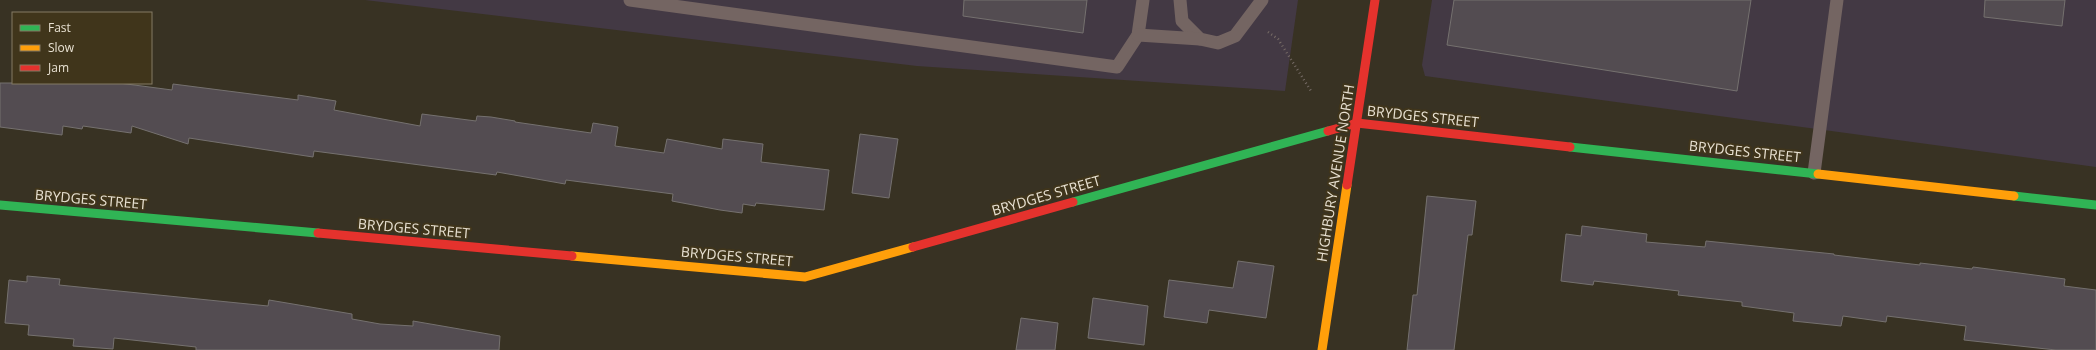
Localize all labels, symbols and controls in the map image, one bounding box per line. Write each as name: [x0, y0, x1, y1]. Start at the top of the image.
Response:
legend: [12, 12, 152, 84]
text: Fast: [48, 19, 71, 36]
text: Slow: [48, 39, 75, 56]
text: Jam: [47, 59, 69, 76]
street label: HIGHBURY AVENUE NORTH: [1312, 83, 1358, 263]
street label: BRYDGES STREET: [1366, 101, 1480, 131]
street label: BRYDGES STREET: [1688, 136, 1802, 166]
street label: BRYDGES STREET: [989, 170, 1103, 220]
street label: BRYDGES STREET: [34, 185, 148, 213]
street label: BRYDGES STREET: [357, 214, 471, 242]
street label: BRYDGES STREET: [680, 242, 794, 270]

